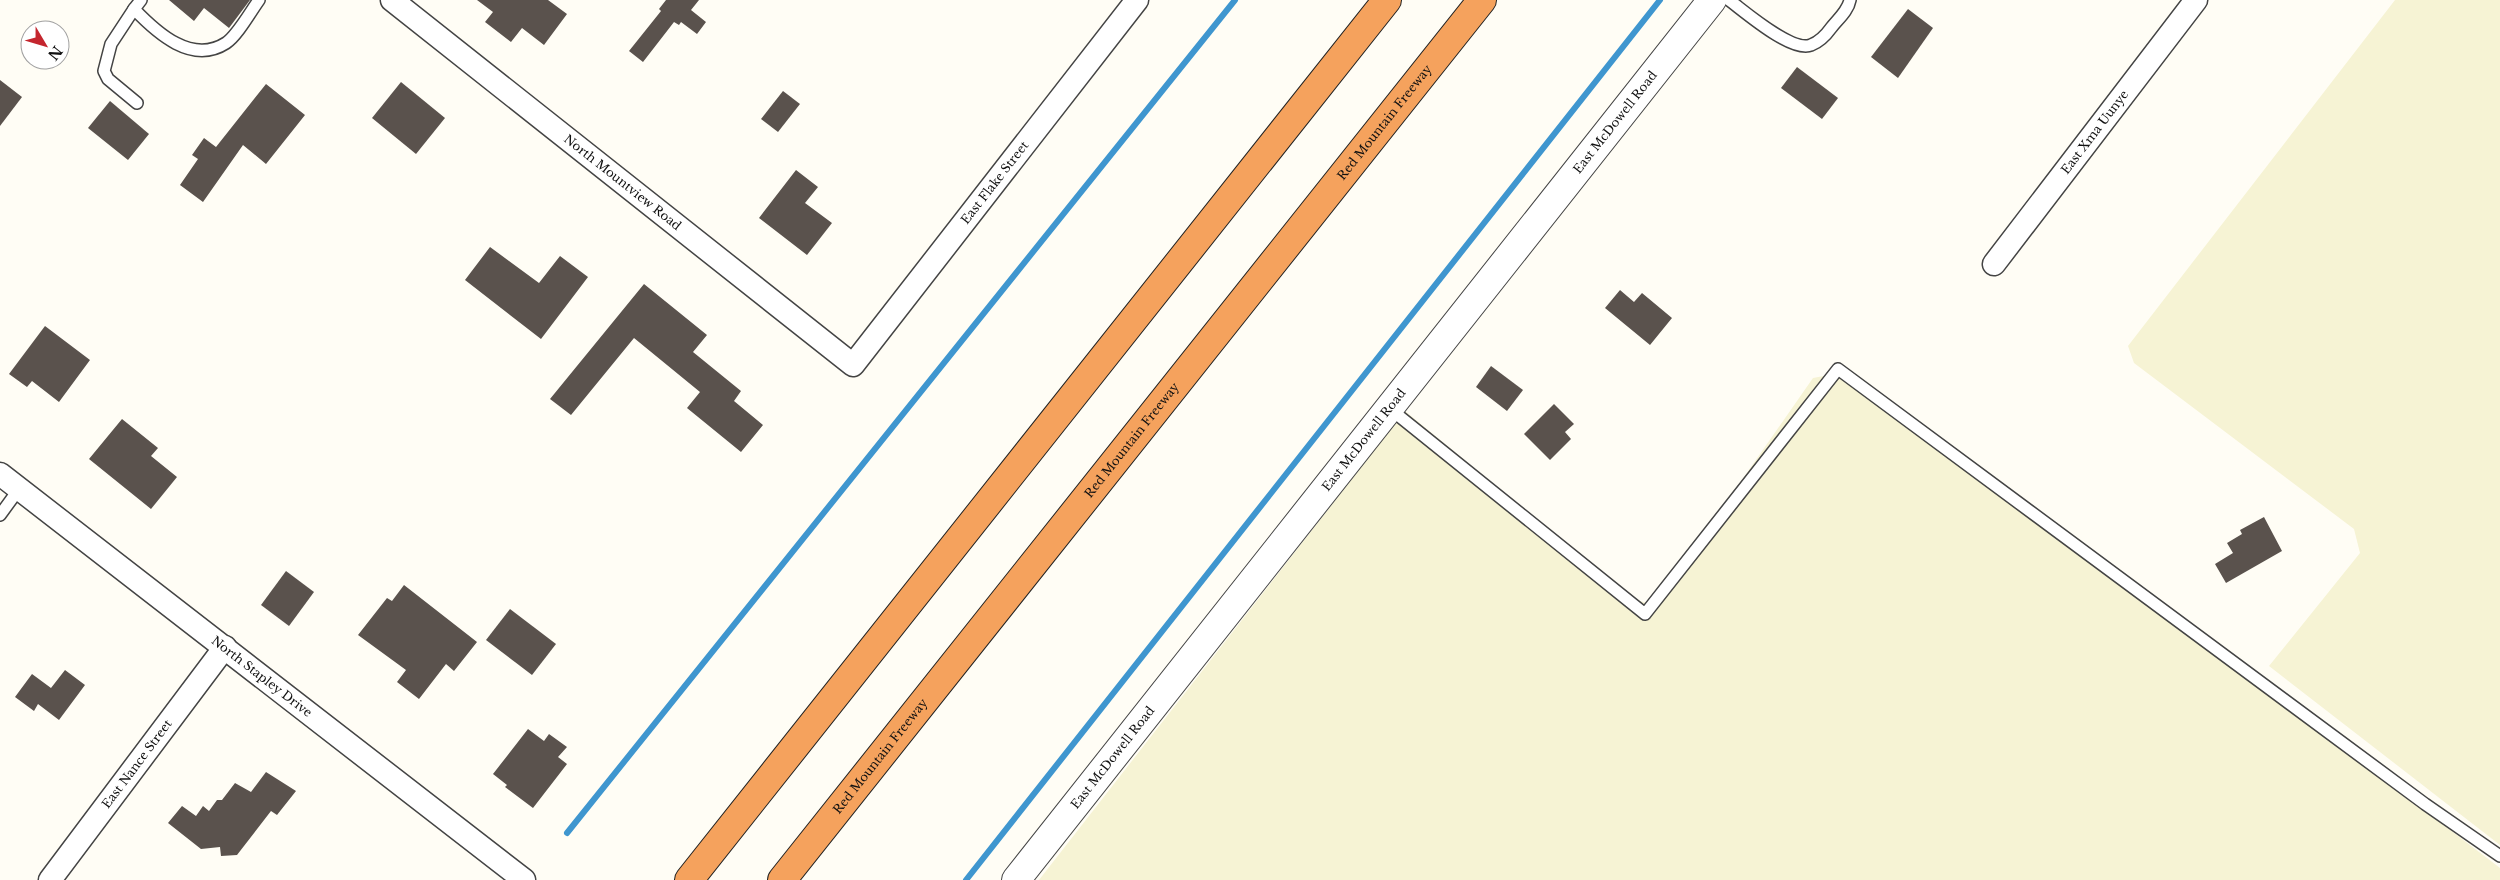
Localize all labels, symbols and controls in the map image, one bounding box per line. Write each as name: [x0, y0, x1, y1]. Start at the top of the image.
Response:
north arrow: [20, 20, 70, 70]
text: N: [44, 42, 66, 64]
street label: Red Mountain Freeway: [1334, 61, 1435, 183]
street label: East McDowell Road: [1570, 68, 1660, 176]
street label: East Xma Uunye: [2058, 87, 2131, 177]
street label: North Mountview Road: [561, 131, 684, 233]
street label: East Flake Street: [958, 138, 1032, 227]
street label: Red Mountain Freeway: [1081, 379, 1182, 501]
street label: East McDowell Road: [1319, 385, 1409, 494]
street label: North Stapley Drive: [209, 633, 315, 720]
street label: Red Mountain Freeway: [830, 695, 931, 817]
street label: East McDowell Road: [1067, 703, 1157, 812]
street label: East Nance Street: [99, 716, 175, 811]

